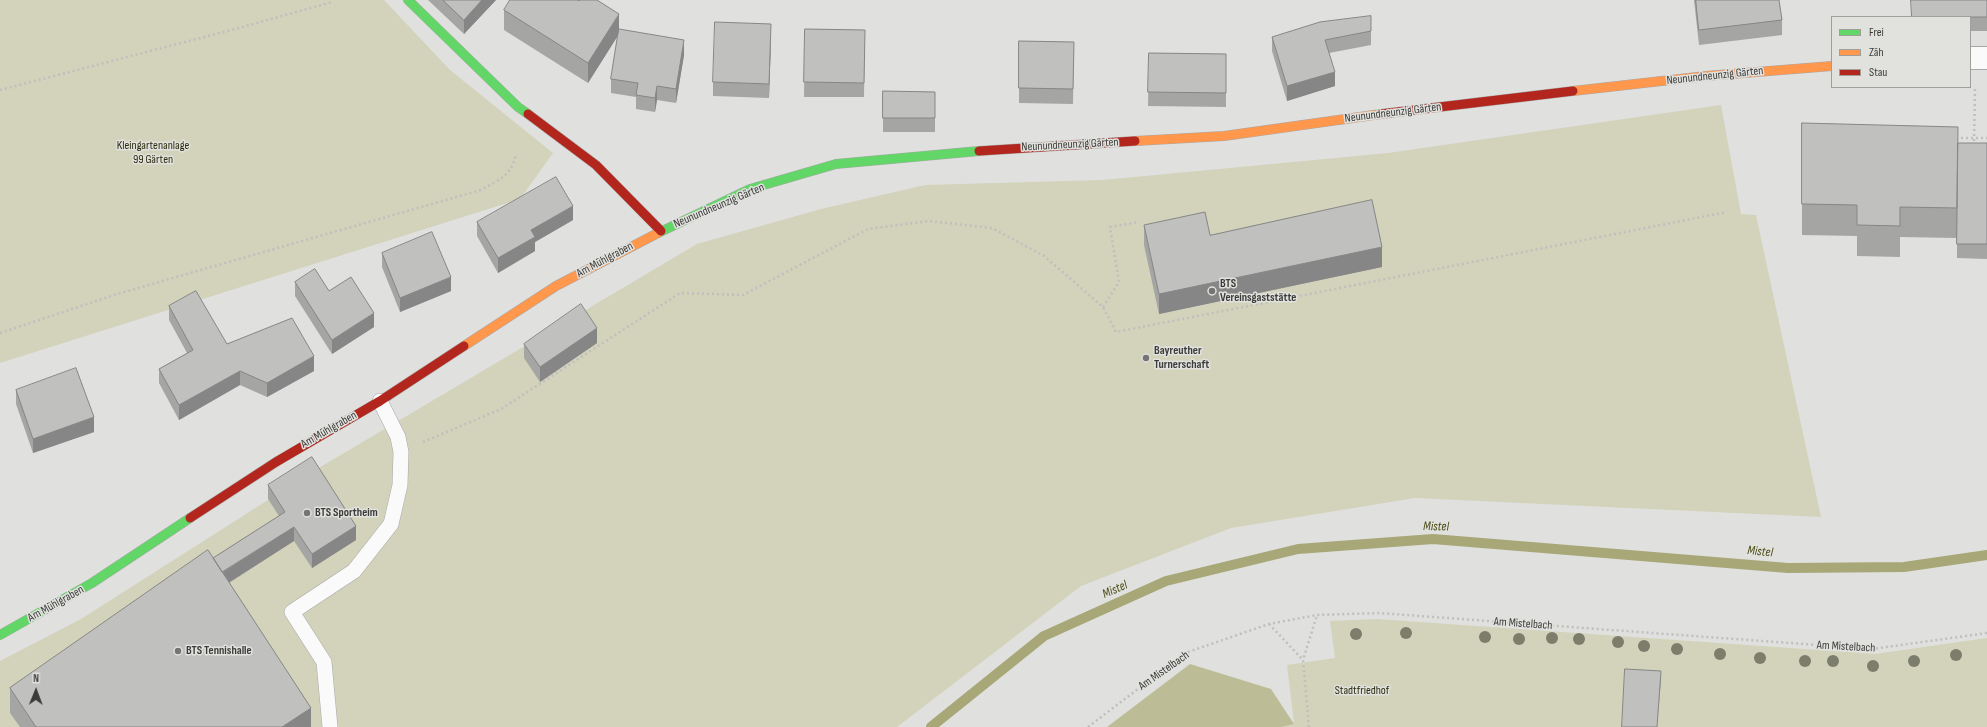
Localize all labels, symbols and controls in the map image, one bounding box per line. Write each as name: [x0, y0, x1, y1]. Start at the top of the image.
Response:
legend: [1831, 16, 1971, 88]
text: Frei: [1869, 25, 1884, 40]
text: Zäh: [1869, 45, 1884, 60]
street label: Neunundneunzig Gärten: [1666, 64, 1764, 88]
text: Stau: [1869, 65, 1887, 80]
street label: Neunundneunzig Gärten: [1344, 100, 1442, 126]
street label: Neunundneunzig Gärten: [1021, 135, 1119, 155]
park label: Kleingartenanlage 99 Gärten: [117, 139, 189, 167]
street label: Neunundneunzig Gärten: [671, 180, 767, 232]
street label: Am Mühlgraben: [574, 239, 636, 281]
place label: BTS Vereinsgaststätte: [1220, 277, 1296, 305]
marker: BTS Vereinsgaststätte: [1207, 286, 1217, 296]
place label: Bayreuther Turnerschaft: [1154, 344, 1209, 372]
marker: Bayreuther Turnerschaft: [1141, 353, 1151, 363]
street label: Am Mühlgraben: [299, 408, 359, 452]
place label: BTS Sportheim: [315, 506, 378, 520]
marker: BTS Sportheim: [302, 508, 312, 518]
water label: Mistel: [1423, 519, 1449, 535]
water label: Mistel: [1747, 543, 1773, 561]
water label: Mistel: [1100, 578, 1130, 602]
street label: Am Mühlgraben: [25, 583, 87, 625]
street label: Am Mistelbach: [1493, 615, 1553, 633]
street label: Am Mistelbach: [1816, 638, 1876, 656]
place label: BTS Tennishalle: [186, 644, 252, 658]
marker: BTS Tennishalle: [173, 646, 183, 656]
street label: Am Mistelbach: [1136, 648, 1192, 694]
north arrow: [16, 671, 56, 711]
text: N: [33, 672, 39, 685]
park label: Stadtfriedhof: [1335, 684, 1389, 698]

